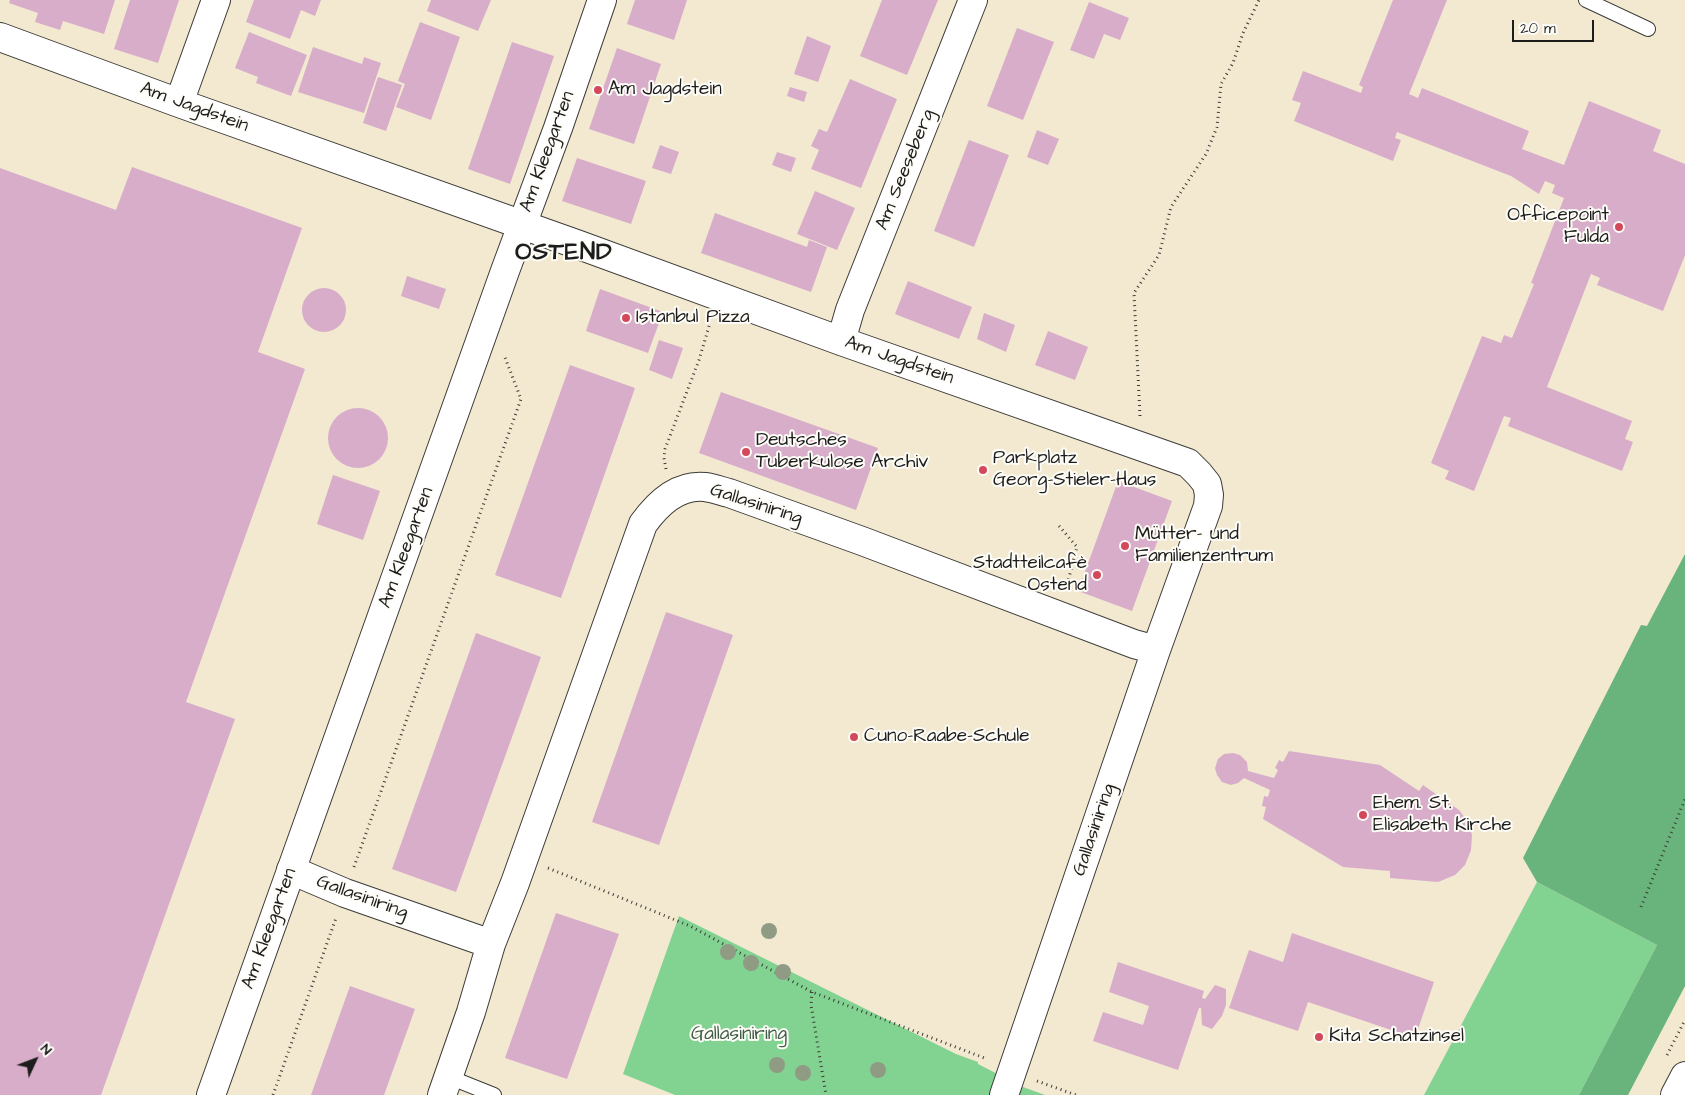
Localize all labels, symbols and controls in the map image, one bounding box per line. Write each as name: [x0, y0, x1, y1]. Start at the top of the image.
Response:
scale bar: [1515, 10, 1598, 42]
text: 20 m: [1520, 18, 1556, 39]
street label: Am Jagdstein: [137, 78, 251, 138]
place label: Am Jagdstein: [608, 79, 722, 101]
marker: Am Jagdstein: [592, 84, 604, 96]
street label: Am Kleegarten: [516, 88, 580, 216]
street label: Am Seeseberg: [871, 106, 941, 234]
place label: Officepoint Fulda: [1507, 205, 1609, 249]
marker: Officepoint Fulda: [1613, 221, 1625, 233]
district label: OSTEND: [515, 240, 613, 268]
place label: Istanbul Pizza: [636, 307, 750, 329]
marker: Istanbul Pizza: [620, 312, 632, 324]
street label: Am Jagdstein: [842, 332, 956, 390]
place label: Deutsches Tuberkulose Archiv: [756, 430, 928, 474]
marker: Deutsches Tuberkulose Archiv: [740, 446, 752, 458]
place label: Parkplatz Georg-Stieler-Haus: [993, 448, 1156, 492]
marker: Parkplatz Georg-Stieler-Haus: [977, 464, 989, 476]
street label: Gallasiniring: [707, 479, 805, 531]
street label: Am Kleegarten: [375, 484, 439, 612]
place label: Mütter- und Familienzentrum: [1135, 524, 1273, 568]
marker: Mütter- und Familienzentrum: [1119, 540, 1131, 552]
place label: Stadtteilcafè Ostend: [973, 553, 1087, 597]
marker: Stadtteilcafè Ostend: [1091, 569, 1103, 581]
place label: Cuno-Raabe-Schule: [864, 726, 1029, 748]
marker: Cuno-Raabe-Schule: [848, 731, 860, 743]
street label: Gallasiniring: [1069, 781, 1121, 879]
place label: Ehem. St. Elisabeth Kirche: [1373, 793, 1512, 837]
marker: Ehem. St. Elisabeth Kirche: [1357, 809, 1369, 821]
street label: Am Kleegarten: [238, 865, 302, 993]
street label: Gallasiniring: [313, 871, 411, 925]
park label: Gallasiniring: [691, 1024, 787, 1046]
place label: Kita Schatzinsel: [1329, 1026, 1464, 1048]
marker: Kita Schatzinsel: [1313, 1031, 1325, 1043]
north arrow: [10, 1035, 60, 1085]
text: N: [36, 1040, 56, 1060]

